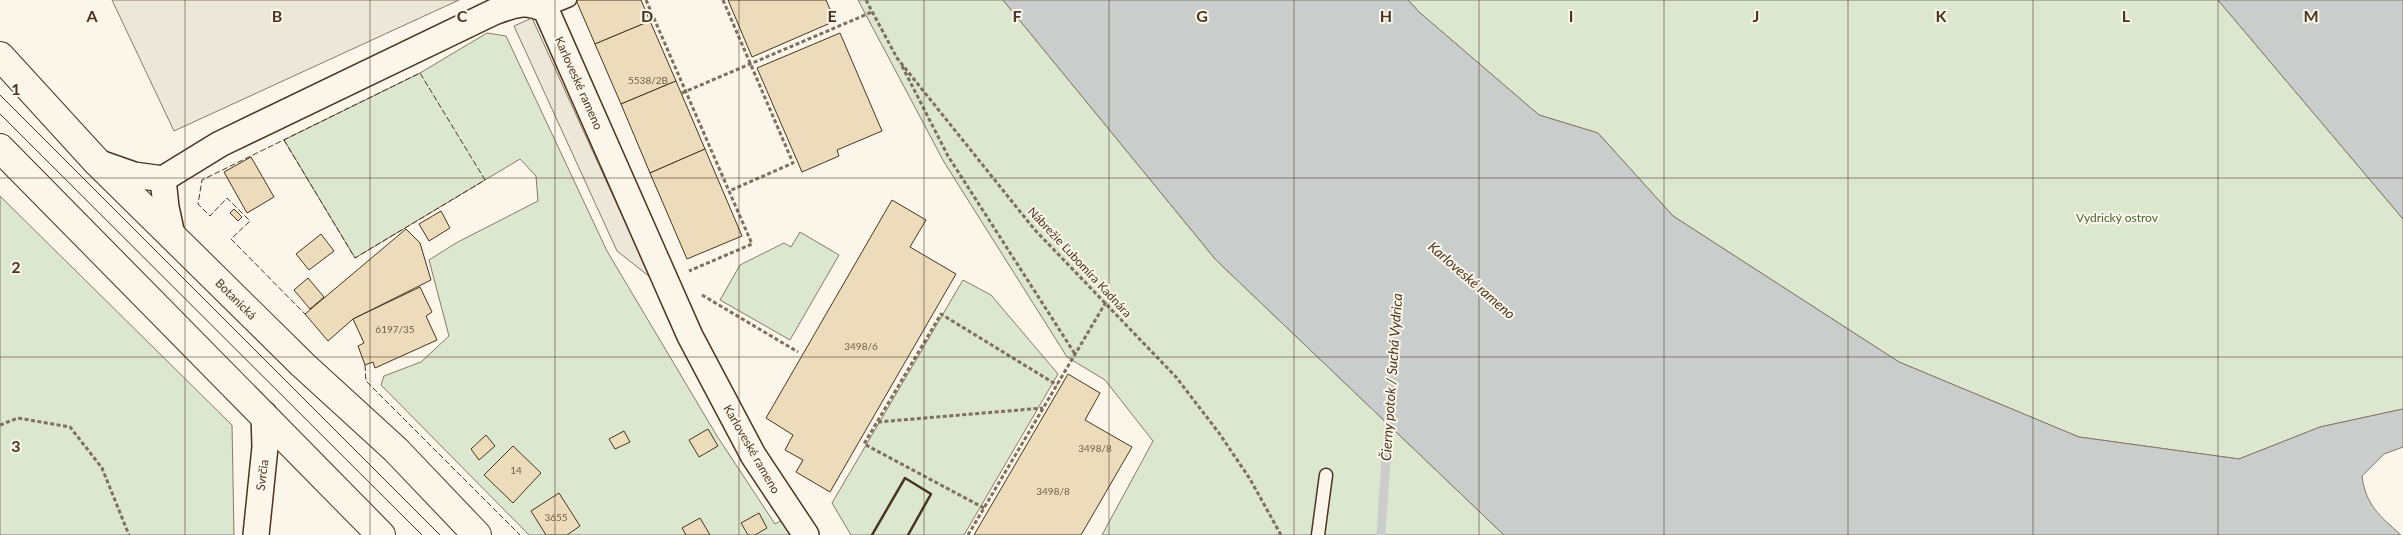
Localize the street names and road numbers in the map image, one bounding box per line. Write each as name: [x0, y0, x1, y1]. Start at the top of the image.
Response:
street label: Karloveské rameno: [552, 34, 606, 132]
street label: Nábrežie Ľubomíra Kadnára: [1025, 204, 1135, 320]
street label: Botanická: [212, 275, 260, 323]
street label: Karloveské rameno: [720, 402, 784, 496]
street label: Svrčia: [253, 459, 271, 491]

